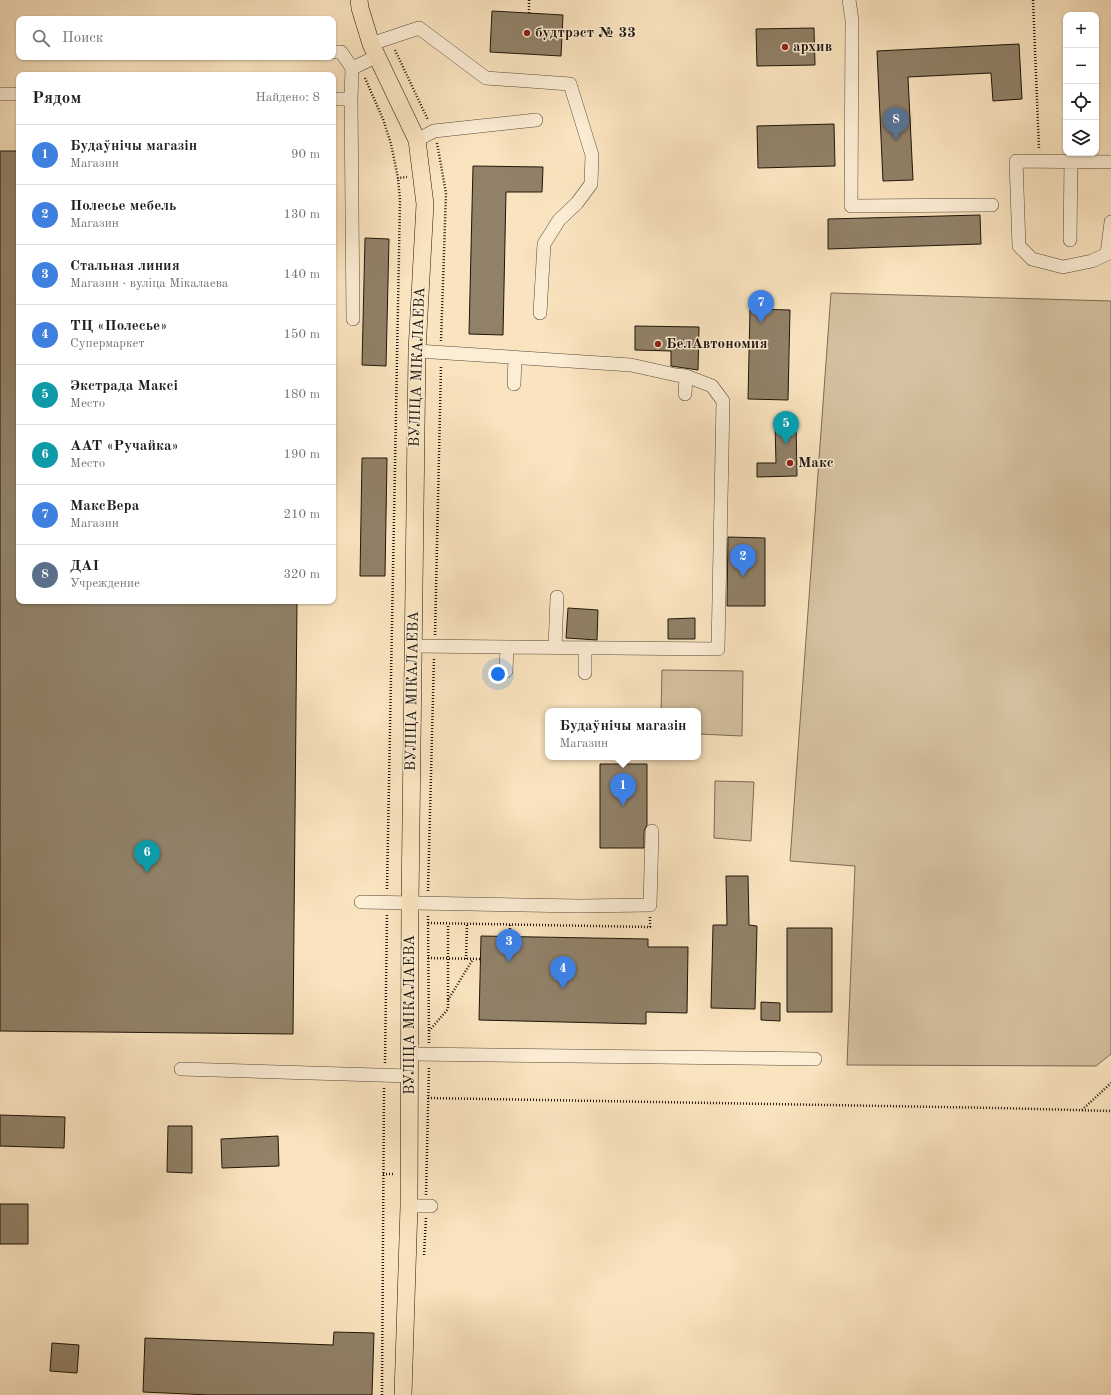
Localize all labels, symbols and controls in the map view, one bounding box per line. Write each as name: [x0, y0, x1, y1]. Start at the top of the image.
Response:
map controls: [1063, 12, 1099, 156]
button: +: [1063, 12, 1099, 48]
search box: [16, 16, 336, 60]
place label: будтрэст № 33: [535, 26, 636, 41]
icon: search: [30, 27, 52, 49]
marker: будтрэст № 33: [522, 28, 532, 38]
text: Поиск: [62, 31, 103, 46]
place label: архив: [793, 40, 832, 55]
marker: архив: [780, 42, 790, 52]
button: −: [1063, 48, 1099, 84]
button: locate: [1063, 84, 1099, 120]
text: Рядом: [32, 90, 81, 107]
text: Найдено: 8: [256, 91, 320, 104]
pin: 8: [883, 107, 909, 140]
button: layers: [1063, 120, 1099, 156]
text: Будаўнічы магазін: [70, 139, 197, 154]
text: 1: [41, 148, 49, 161]
text: 90 m: [291, 148, 320, 161]
text: Магазин: [70, 157, 119, 170]
text: Полесье мебель: [70, 199, 176, 214]
text: 2: [41, 208, 49, 221]
text: 130 m: [283, 208, 320, 221]
text: Магазин: [70, 217, 119, 230]
text: Стальная линия: [70, 259, 180, 274]
text: 3: [41, 268, 49, 281]
text: 140 m: [283, 268, 320, 281]
text: Магазин · вуліца Мікалаева: [70, 277, 228, 290]
street label: ВУЛІЦА МІКАЛАЕВА: [408, 286, 428, 447]
pin: 7: [748, 290, 774, 323]
text: ТЦ «Полесье»: [70, 319, 167, 334]
text: 4: [41, 328, 49, 341]
text: 150 m: [283, 328, 320, 341]
text: Супермаркет: [70, 337, 145, 350]
place label: БелАвтономия: [666, 337, 767, 352]
marker: БелАвтономия: [653, 339, 663, 349]
text: Экстрада Максі: [70, 379, 178, 394]
text: 5: [41, 388, 49, 401]
text: 180 m: [283, 388, 320, 401]
text: Место: [70, 397, 105, 410]
pin: 5: [773, 411, 799, 444]
text: ААТ «Ручайка»: [70, 439, 179, 454]
text: 6: [41, 448, 49, 461]
text: 190 m: [283, 448, 320, 461]
place label: Макс: [798, 456, 834, 471]
text: Место: [70, 457, 105, 470]
marker: Макс: [785, 458, 795, 468]
text: МаксBepa: [70, 499, 139, 514]
text: 7: [41, 508, 49, 521]
text: 210 m: [283, 508, 320, 521]
text: Магазин: [70, 517, 119, 530]
pin: 2: [730, 544, 756, 577]
text: ДАІ: [70, 559, 99, 574]
text: 8: [41, 568, 49, 581]
text: 320 m: [283, 568, 320, 581]
text: Учреждение: [70, 577, 140, 590]
street label: ВУЛІЦА МІКАЛАЕВА: [404, 610, 422, 771]
your location: [488, 664, 508, 684]
popup: [545, 708, 701, 760]
text: Будаўнічы магазін: [559, 719, 687, 734]
text: Магазин: [559, 737, 608, 750]
pin: 1: [610, 773, 636, 806]
pin: 6: [134, 840, 160, 873]
pin: 3: [496, 929, 522, 962]
street label: ВУЛІЦА МІКАЛАЕВА: [403, 934, 418, 1095]
pin: 4: [550, 956, 576, 989]

